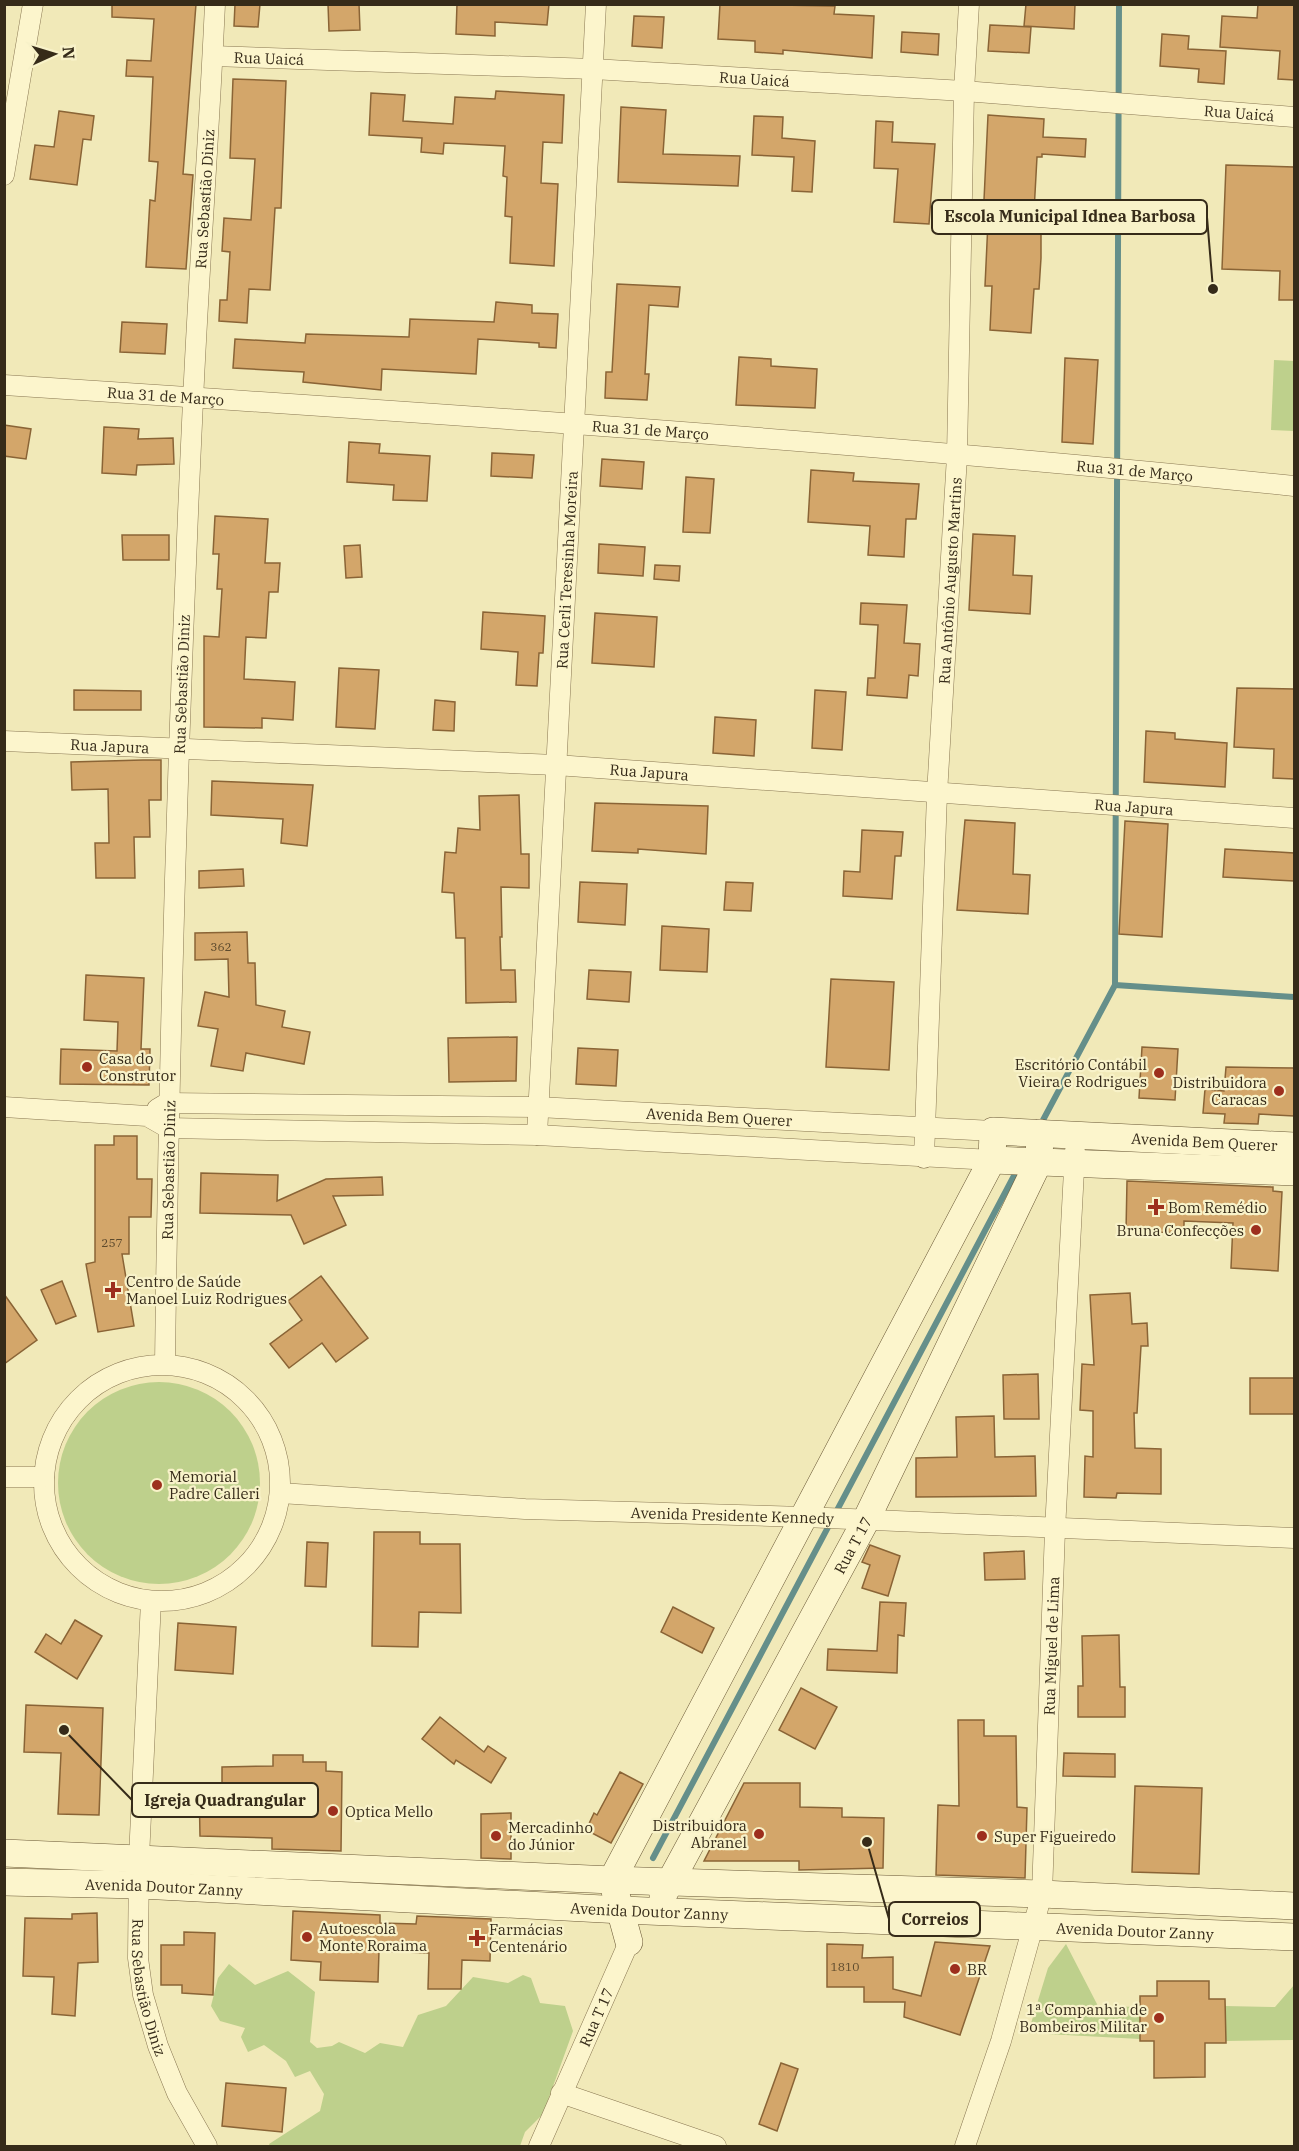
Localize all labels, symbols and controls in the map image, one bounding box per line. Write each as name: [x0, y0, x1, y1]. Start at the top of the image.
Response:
north arrow: [24, 24, 84, 84]
text: N: [59, 46, 79, 60]
street label: Rua Uaicá: [233, 47, 305, 69]
street label: Rua Uaicá: [719, 67, 790, 90]
street label: Rua Uaicá: [1203, 100, 1275, 125]
street label: Rua Sebastião Diniz: [191, 128, 218, 269]
callout: Escola Municipal Idnea Barbosa: [932, 200, 1207, 234]
text: Escola Municipal Idnea Barbosa: [944, 206, 1196, 226]
street label: Rua 31 de Março: [107, 382, 225, 409]
street label: Rua 31 de Março: [591, 416, 710, 443]
street label: Rua 31 de Março: [1076, 455, 1194, 485]
street label: Rua Cerli Teresinha Moreira: [552, 470, 581, 669]
street label: Rua Antônio Augusto Martins: [934, 477, 965, 685]
street label: Rua Sebastião Diniz: [169, 614, 193, 754]
street label: Rua Japura: [70, 734, 150, 757]
street label: Rua Japura: [609, 759, 689, 784]
street label: Rua Japura: [1094, 794, 1174, 819]
house number: 362: [210, 939, 232, 954]
place label: Casa do Construtor: [99, 1049, 176, 1085]
place label: Escritório Contábil Vieira e Rodrigues: [1015, 1055, 1147, 1091]
marker: Casa do Construtor: [80, 1060, 94, 1074]
marker: Escritório Contábil Vieira e Rodrigues: [1152, 1066, 1166, 1080]
place label: Distribuidora Caracas: [1172, 1073, 1267, 1109]
marker: Distribuidora Caracas: [1272, 1084, 1286, 1098]
street label: Rua Sebastião Diniz: [157, 1100, 179, 1240]
street label: Avenida Bem Querer: [646, 1103, 793, 1130]
street label: Avenida Bem Querer: [1131, 1128, 1278, 1155]
place label: Bom Remédio: [1168, 1198, 1267, 1217]
marker: Bom Remédio: [1149, 1200, 1163, 1214]
place label: Bruna Confecções: [1117, 1221, 1244, 1240]
marker: Bruna Confecções: [1249, 1223, 1263, 1237]
house number: 257: [101, 1235, 123, 1250]
place label: Centro de Saúde Manoel Luiz Rodrigues: [126, 1272, 287, 1308]
marker: Centro de Saúde Manoel Luiz Rodrigues: [104, 1281, 122, 1299]
place label: Memorial Padre Calleri: [169, 1467, 260, 1503]
marker: Memorial Padre Calleri: [150, 1478, 164, 1492]
street label: Avenida Presidente Kennedy: [630, 1503, 834, 1528]
street label: Rua T 17: [829, 1513, 876, 1577]
street label: Rua Miguel de Lima: [1039, 1576, 1063, 1716]
callout: Igreja Quadrangular: [132, 1783, 318, 1817]
text: Igreja Quadrangular: [144, 1790, 306, 1810]
place label: Optica Mello: [345, 1802, 433, 1821]
marker: Optica Mello: [326, 1804, 340, 1818]
place label: Distribuidora Abranel: [652, 1816, 747, 1852]
place label: Mercadinho do Júnior: [508, 1818, 593, 1854]
marker: Distribuidora Abranel: [752, 1827, 766, 1841]
place label: Super Figueiredo: [994, 1827, 1116, 1846]
marker: Mercadinho do Júnior: [489, 1829, 503, 1843]
marker: Super Figueiredo: [975, 1829, 989, 1843]
street label: Avenida Doutor Zanny: [85, 1874, 243, 1900]
street label: Avenida Doutor Zanny: [570, 1898, 729, 1924]
callout: Correios: [889, 1902, 980, 1936]
text: Correios: [901, 1909, 969, 1929]
street label: Avenida Doutor Zanny: [1056, 1918, 1214, 1943]
street label: Rua Sebastião Diniz: [128, 1919, 171, 2059]
place label: Autoescola Monte Roraima: [319, 1919, 427, 1955]
place label: Farmácias Centenário: [489, 1920, 567, 1956]
marker: Autoescola Monte Roraima: [300, 1930, 314, 1944]
marker: Farmácias Centenário: [470, 1931, 484, 1945]
house number: 1810: [831, 1959, 859, 1974]
place label: BR: [967, 1960, 987, 1979]
marker: BR: [948, 1962, 962, 1976]
street label: Rua T 17: [575, 1985, 617, 2049]
place label: 1ª Companhia de Bombeiros Militar: [1019, 2000, 1147, 2036]
marker: 1ª Companhia de Bombeiros Militar: [1152, 2011, 1166, 2025]

